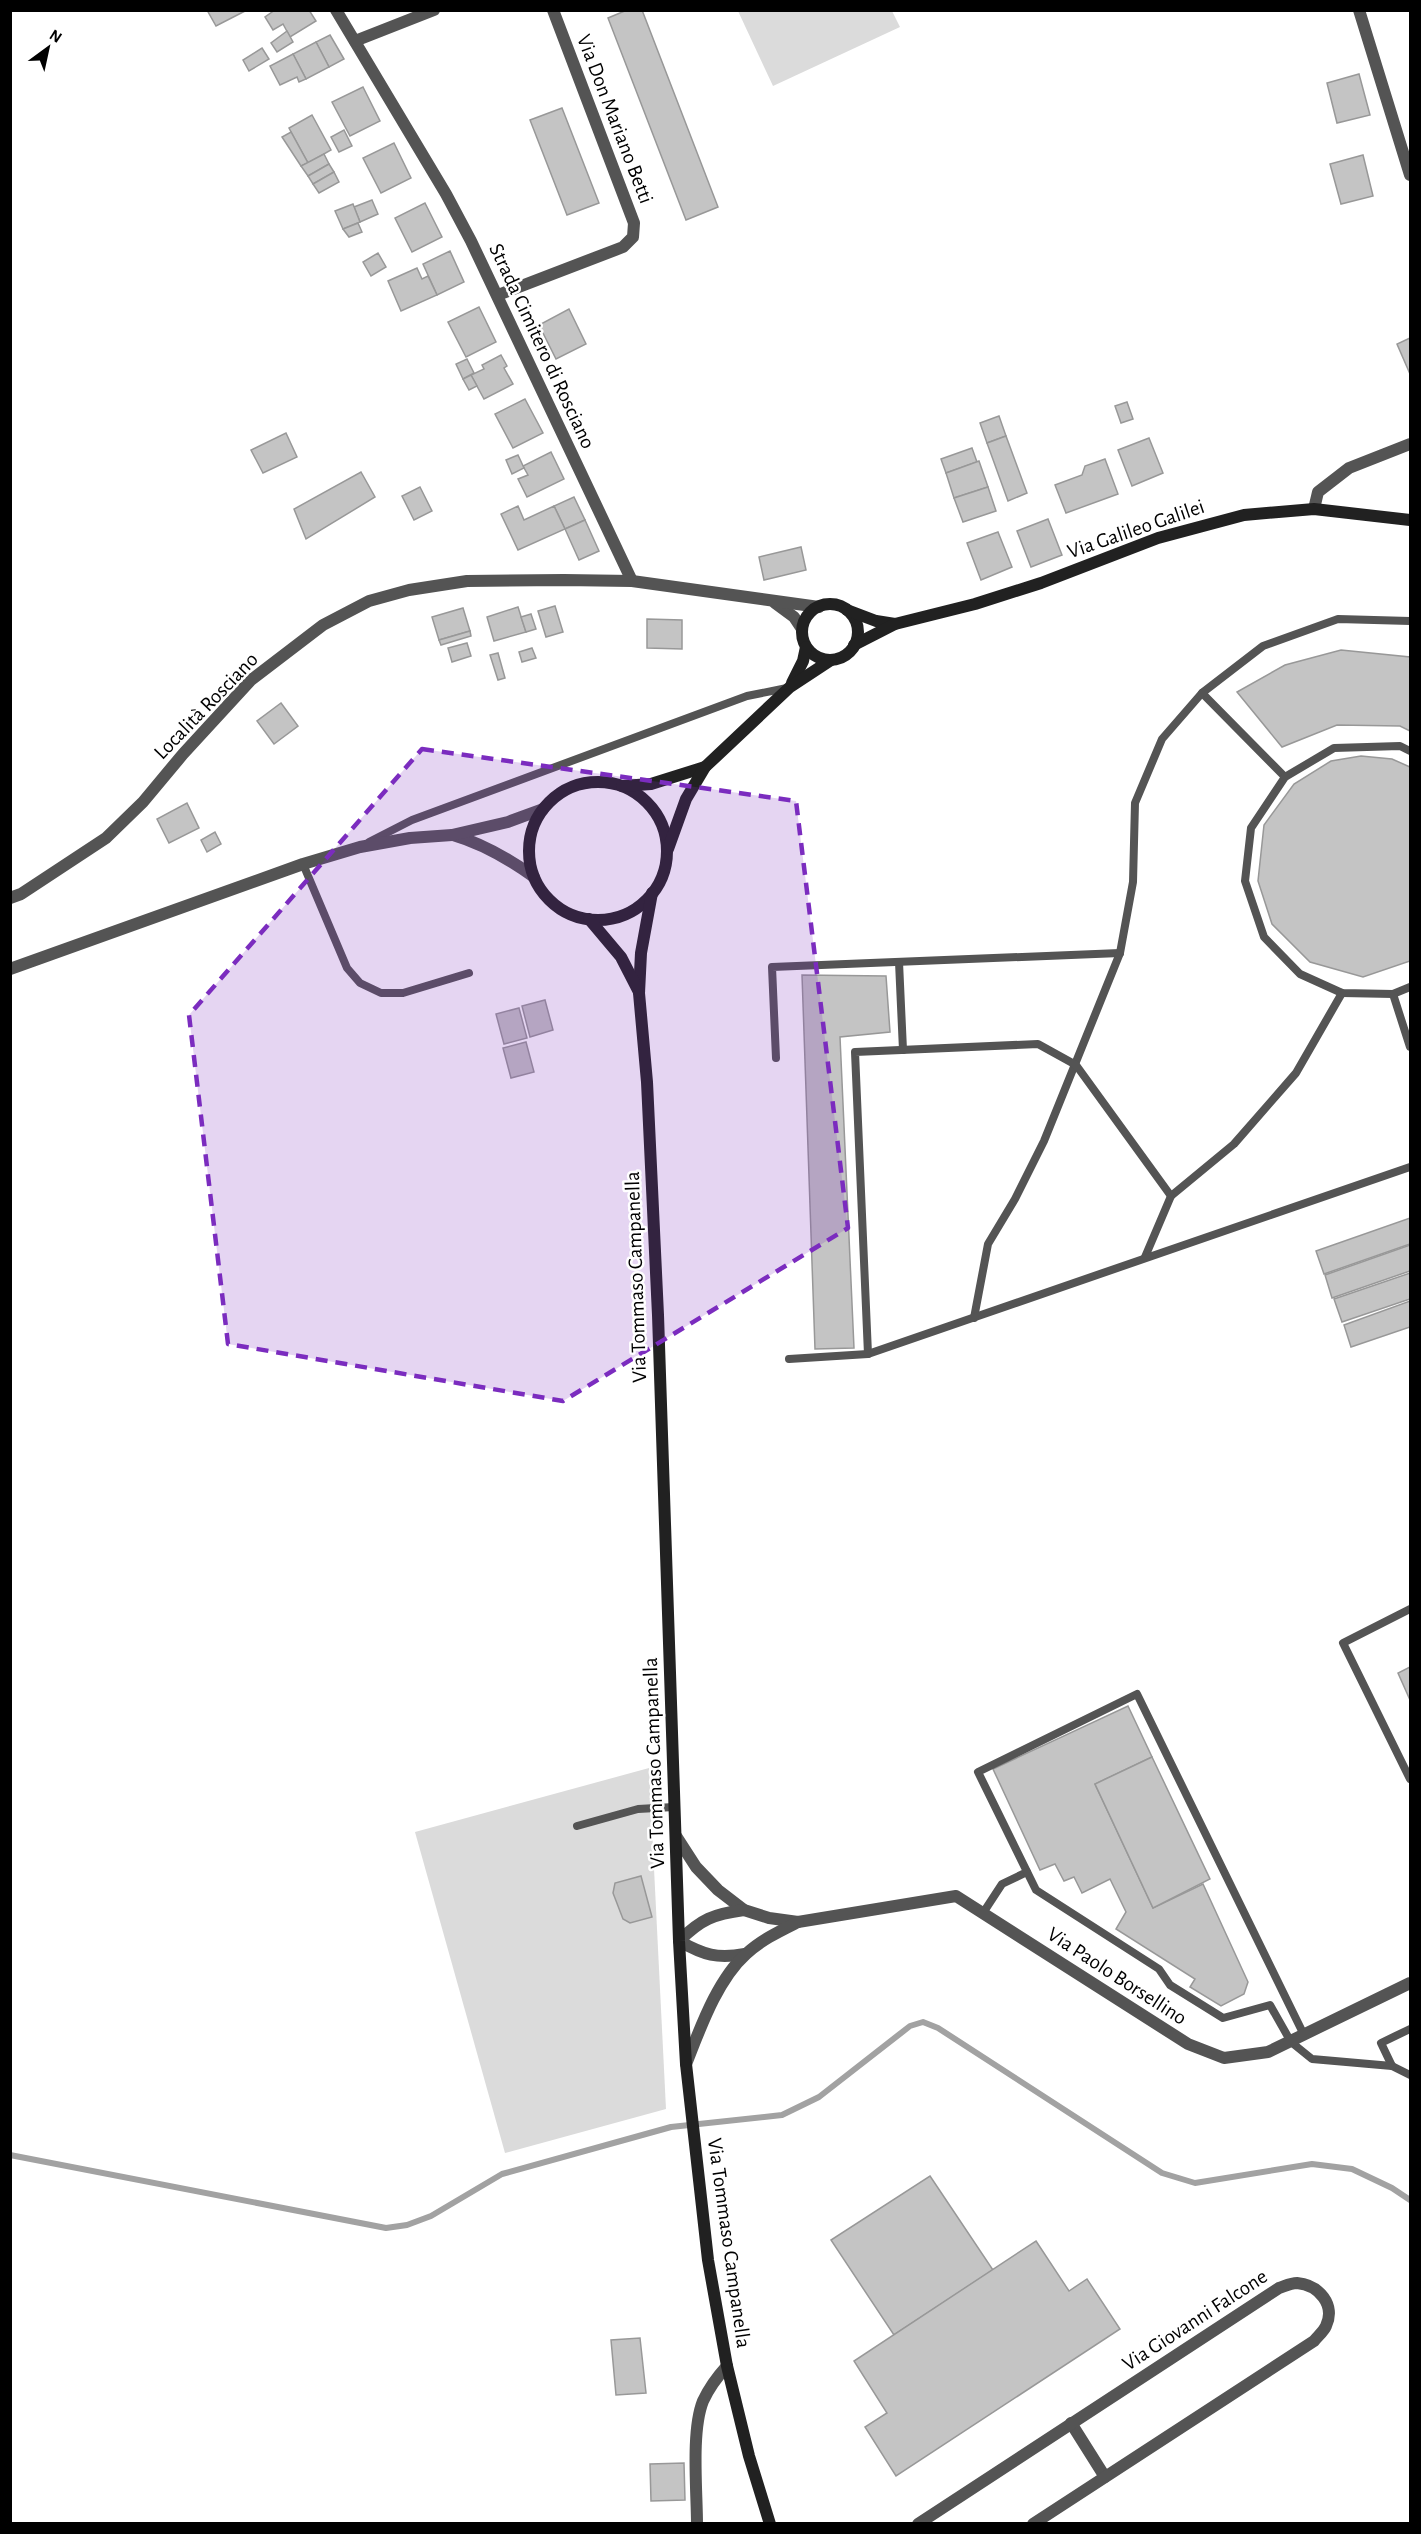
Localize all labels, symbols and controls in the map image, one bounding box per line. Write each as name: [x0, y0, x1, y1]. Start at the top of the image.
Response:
north arrow: [18, 18, 78, 78]
text: N: [47, 27, 65, 46]
street label: Via Don Mariano Betti: [573, 32, 657, 206]
street label: Strada Cimitero di Rosciano: [485, 240, 599, 452]
street label: Via Galileo Galilei: [1065, 496, 1207, 562]
street label: Località Rosciano: [150, 649, 262, 763]
street label: Via Tommaso Campanella: [622, 1171, 650, 1383]
street label: Via Tommaso Campanella: [640, 1657, 668, 1869]
street label: Via Paolo Borsellino: [1044, 1923, 1190, 2029]
street label: Via Tommaso Campanella: [704, 2137, 754, 2350]
street label: Via Giovanni Falcone: [1119, 2265, 1271, 2375]

